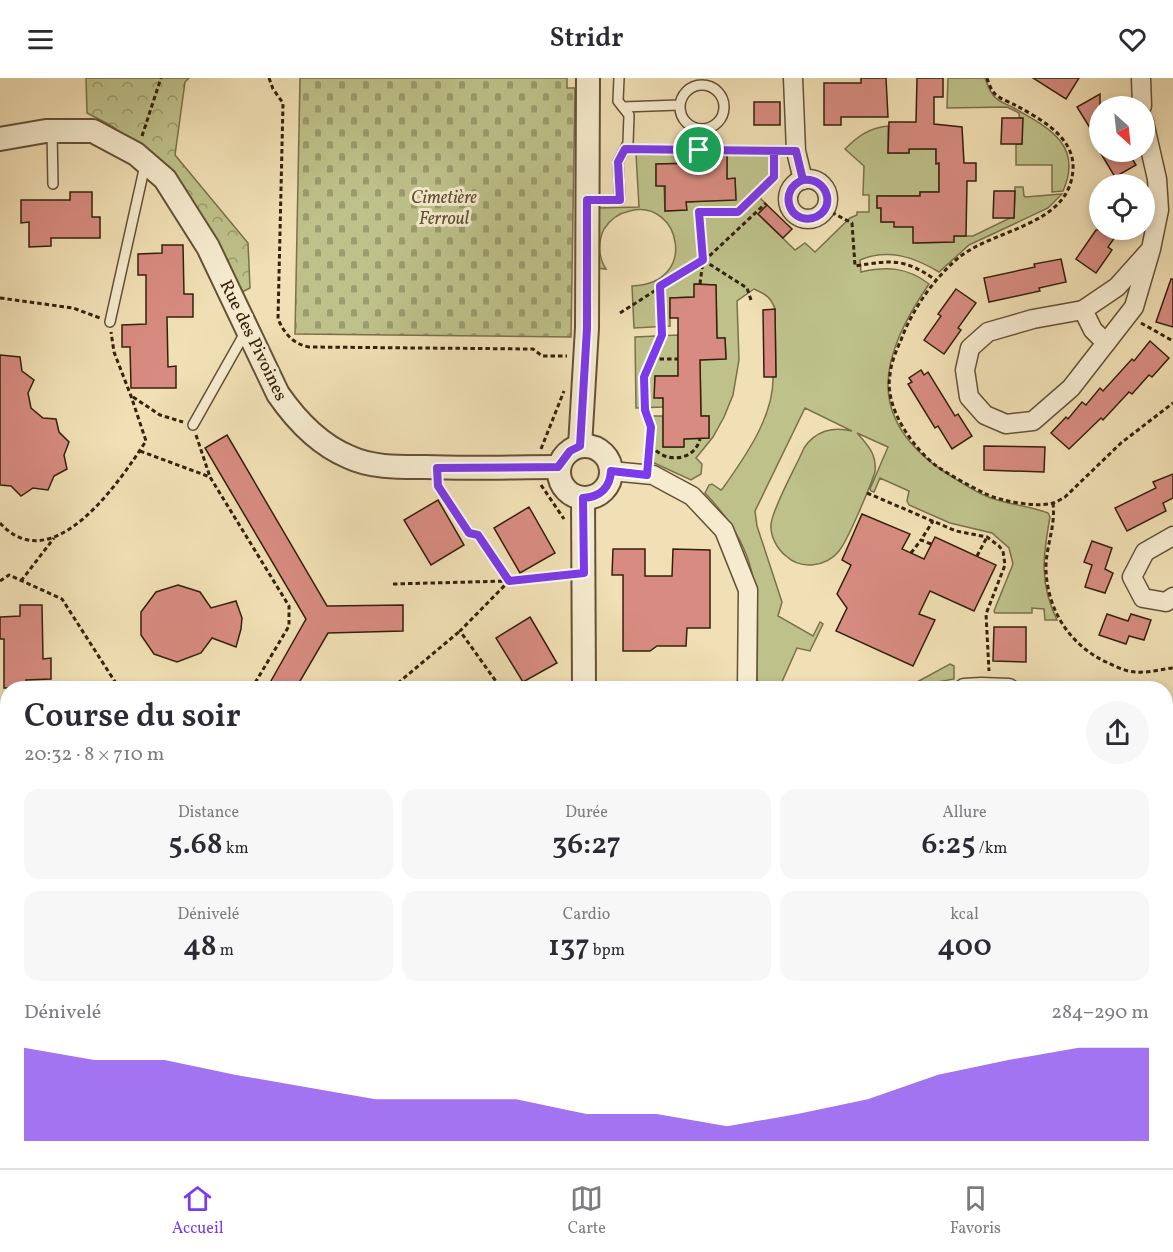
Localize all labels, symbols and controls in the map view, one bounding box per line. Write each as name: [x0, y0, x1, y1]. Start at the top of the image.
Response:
text: Stridr: [549, 20, 624, 58]
icon: menu: [24, 23, 57, 56]
icon: heart: [1116, 23, 1149, 56]
north arrow: [1089, 96, 1155, 162]
map controls: [1089, 96, 1155, 240]
pin: [673, 124, 724, 175]
icon: arrive: [682, 133, 715, 166]
button: locate: [1089, 174, 1155, 240]
park label: Cimetière Ferroul: [411, 186, 477, 232]
street label: Rue des Pivoines: [213, 276, 293, 405]
text: Course du soir: [24, 695, 241, 741]
button: share: [1086, 701, 1149, 764]
text: 20:32 · 8 × 710 m: [24, 741, 165, 769]
text: Distance: [178, 802, 239, 824]
text: Durée: [565, 802, 608, 824]
text: Allure: [942, 802, 987, 824]
text: 5.68: [168, 824, 223, 866]
text: 36:27: [552, 824, 621, 866]
text: 6:25: [921, 824, 976, 866]
text: km: [223, 838, 249, 860]
text: /km: [976, 838, 1008, 860]
text: Dénivelé: [178, 904, 239, 926]
text: Cardio: [563, 904, 610, 926]
text: kcal: [950, 904, 979, 926]
text: 48: [183, 926, 217, 968]
text: 137: [548, 926, 590, 968]
text: 400: [937, 926, 992, 968]
text: m: [217, 940, 234, 962]
text: bpm: [590, 940, 625, 962]
text: Dénivelé: [24, 999, 101, 1027]
text: 284–290 m: [1051, 999, 1149, 1027]
tab: Accueil: [172, 1182, 224, 1240]
tab: Carte: [568, 1182, 606, 1240]
tab: Favoris: [950, 1182, 1001, 1240]

